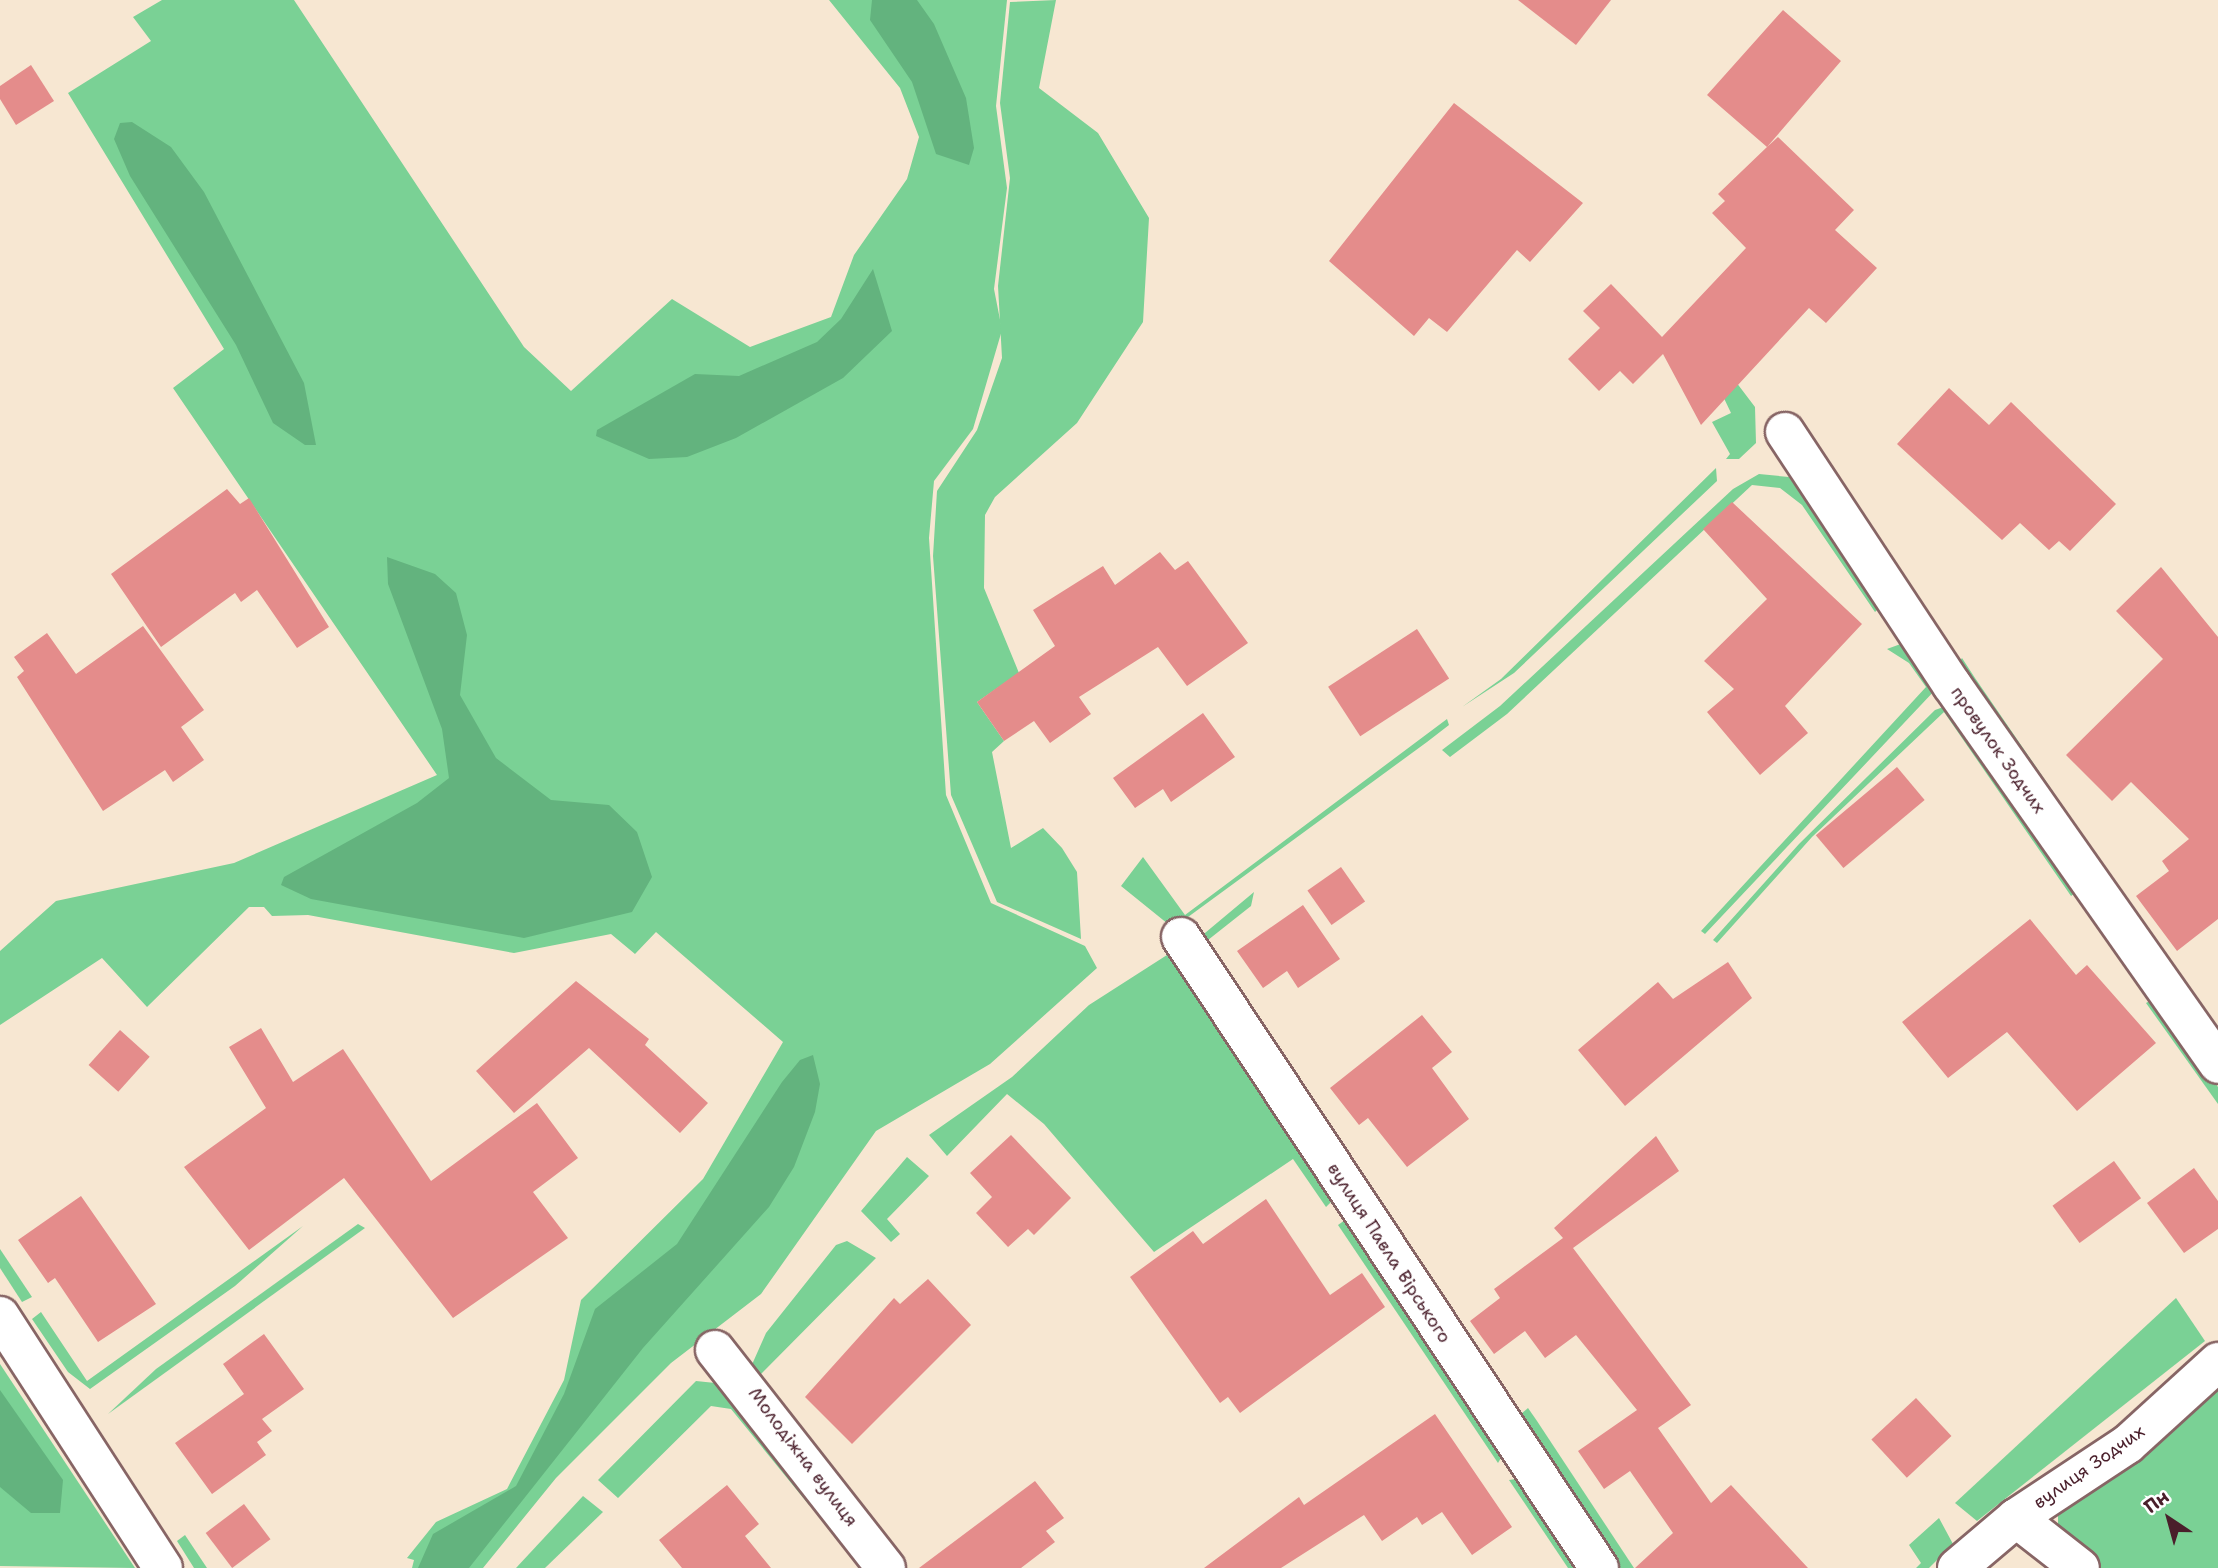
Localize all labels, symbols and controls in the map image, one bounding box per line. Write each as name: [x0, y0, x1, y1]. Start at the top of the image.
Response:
street label: провулок Зодчих: [1946, 682, 2050, 818]
street label: вулиця Павла Вірського: [1323, 1159, 1455, 1347]
street label: Молодіжна вулиця: [744, 1383, 862, 1531]
street label: вулиця Зодчих: [2029, 1421, 2149, 1513]
north arrow: [2134, 1484, 2204, 1554]
text: Пн: [2139, 1484, 2174, 1519]

